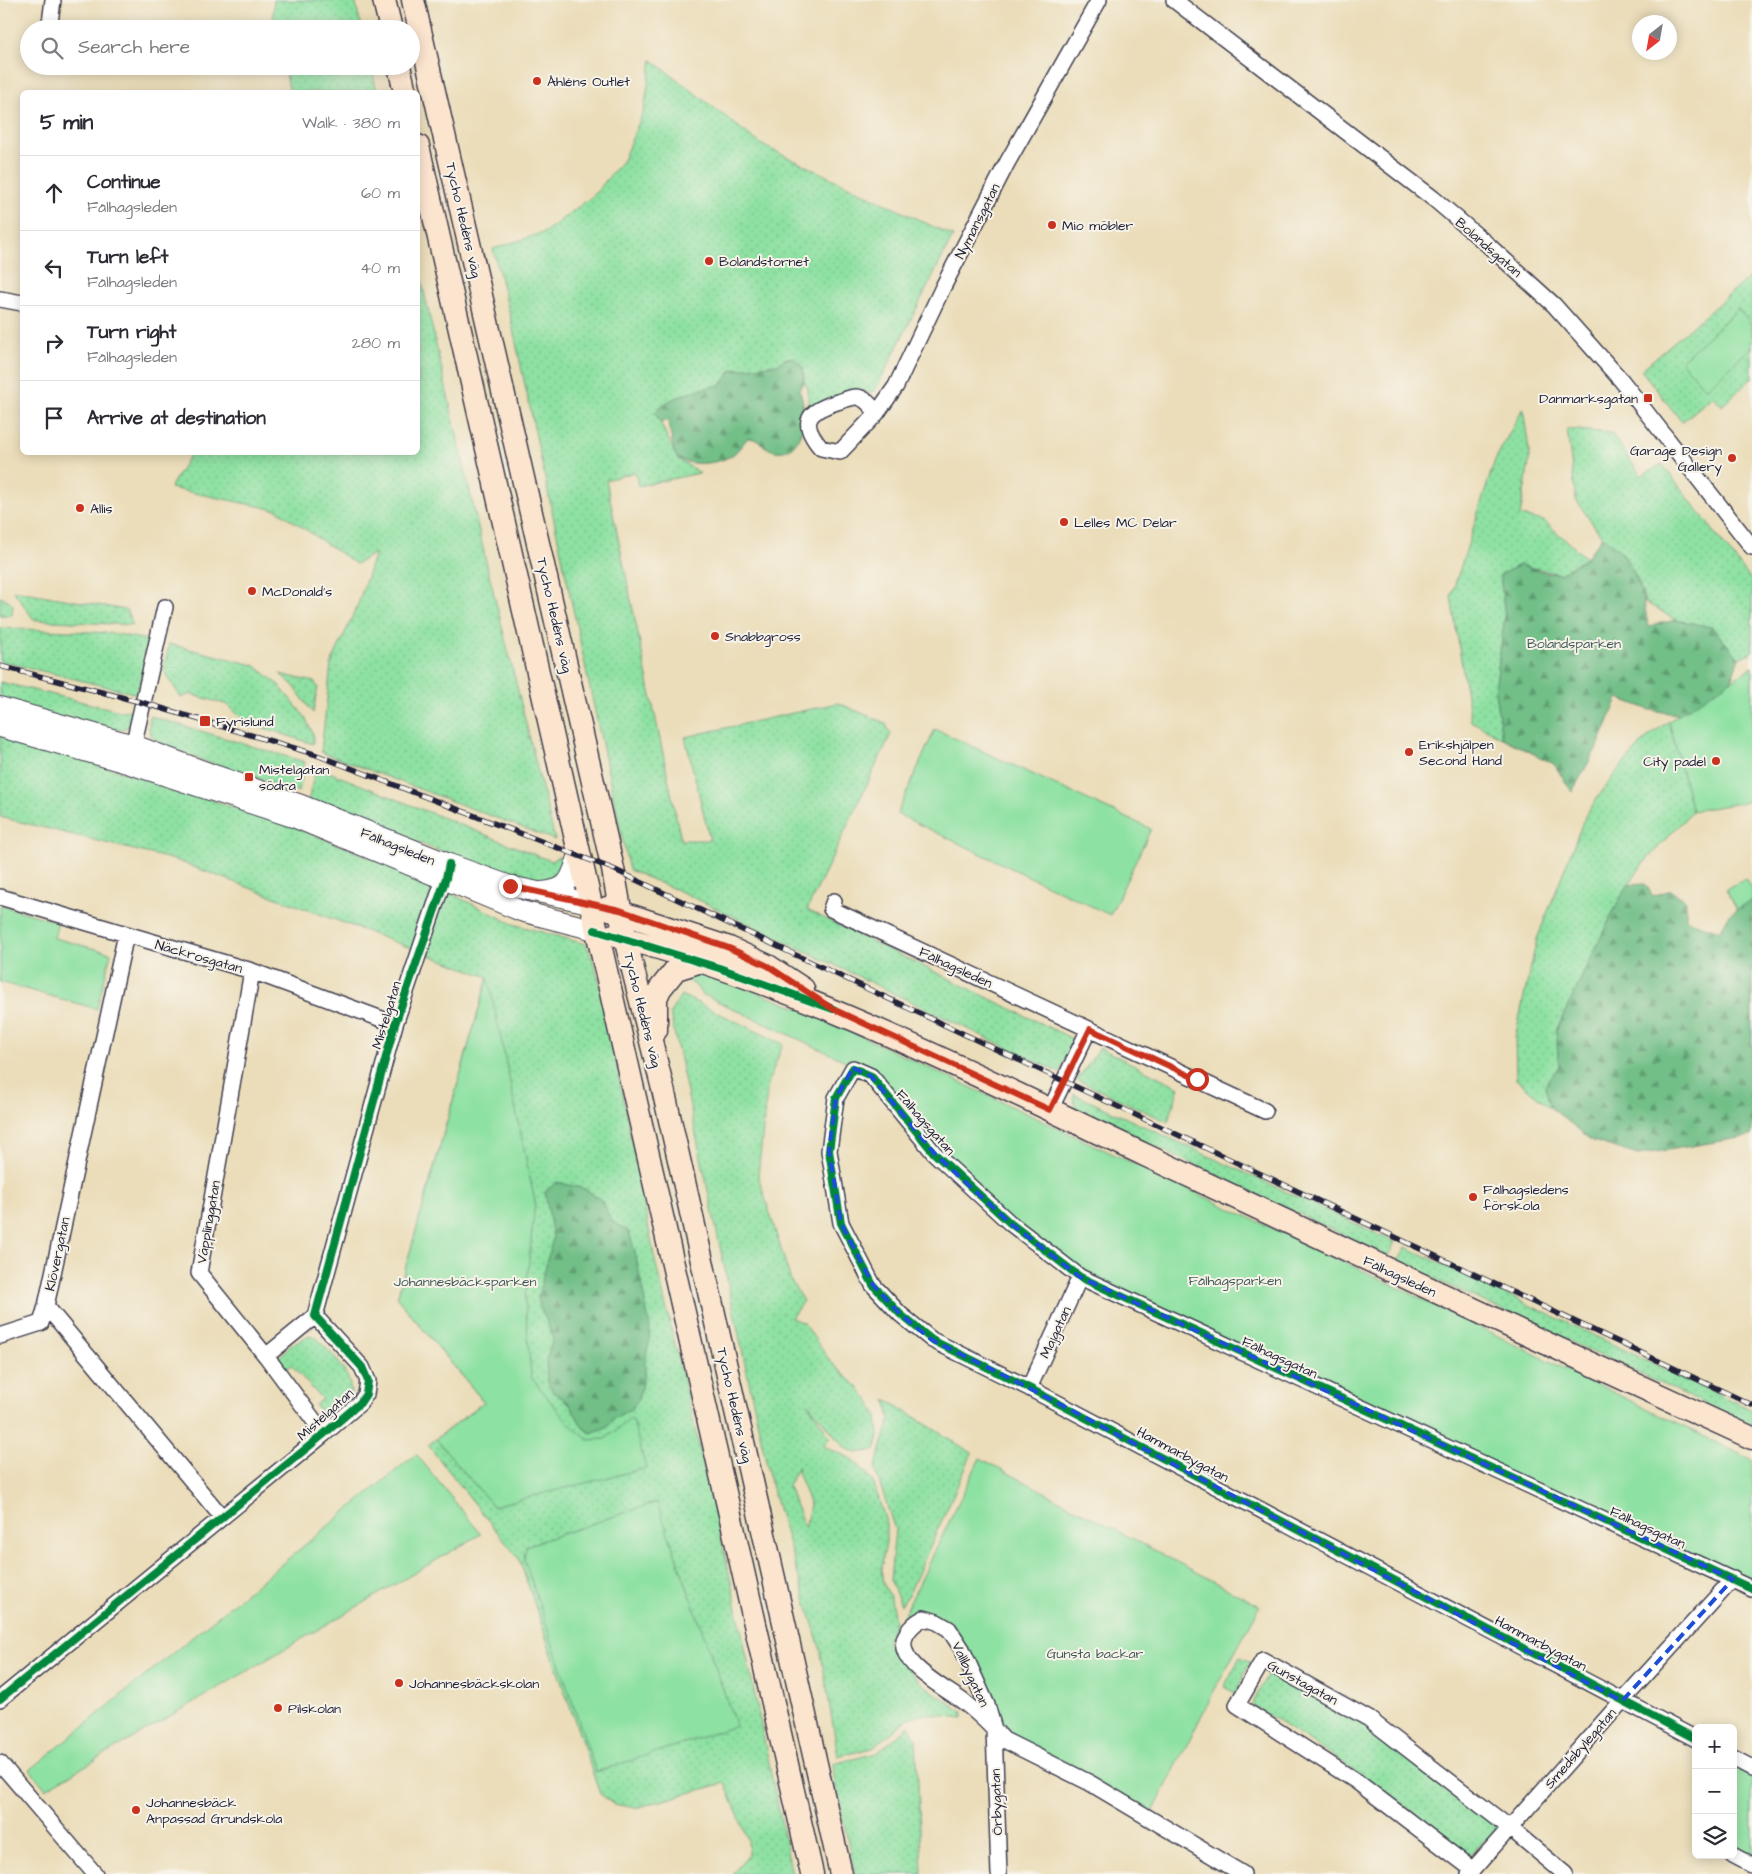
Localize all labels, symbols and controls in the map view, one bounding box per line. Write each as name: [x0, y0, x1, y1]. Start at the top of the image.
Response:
north arrow: [1632, 15, 1677, 60]
search box: [20, 20, 420, 75]
icon: search: [38, 34, 66, 62]
text: Search here: [78, 34, 190, 61]
place label: Åhléns Outlet: [547, 72, 630, 92]
marker: Åhléns Outlet: [531, 75, 543, 87]
text: 5 min: [40, 108, 93, 137]
text: Walk · 380 m: [302, 112, 400, 134]
street label: Tycho Hedéns väg: [440, 161, 486, 280]
text: Continue: [87, 169, 161, 196]
icon: ahead: [40, 179, 68, 207]
street label: Nymansgatan: [950, 180, 1006, 263]
text: 60 m: [361, 182, 400, 204]
text: Fålhagsleden: [87, 196, 177, 218]
street label: Bolandsgatan: [1451, 213, 1526, 282]
place label: Mio möbler: [1062, 216, 1134, 236]
marker: Mio möbler: [1046, 219, 1058, 231]
text: Turn left: [87, 244, 168, 271]
place label: Bolandstornet: [719, 252, 809, 272]
icon: left: [40, 254, 68, 282]
marker: Bolandstornet: [703, 255, 715, 267]
text: 40 m: [360, 257, 400, 279]
text: Fålhagsleden: [87, 271, 177, 293]
text: Turn right: [87, 319, 176, 346]
icon: right: [40, 329, 68, 357]
text: 280 m: [352, 332, 400, 354]
text: Fålhagsleden: [87, 346, 177, 368]
place label: Danmarksgatan: [1539, 389, 1638, 409]
marker: Danmarksgatan: [1642, 392, 1654, 404]
icon: arrive: [40, 404, 68, 432]
text: Arrive at destination: [87, 405, 266, 432]
place label: Garage Design Gallery: [1630, 441, 1722, 477]
marker: Garage Design Gallery: [1726, 452, 1738, 464]
place label: Allis: [90, 499, 113, 519]
marker: Allis: [74, 502, 86, 514]
place label: Lelles MC Delar: [1074, 513, 1177, 533]
marker: Lelles MC Delar: [1058, 516, 1070, 528]
street label: Tycho Hedéns väg: [531, 556, 577, 675]
place label: McDonald's: [262, 582, 332, 602]
marker: McDonald's: [246, 585, 258, 597]
place label: Snabbgross: [725, 627, 801, 647]
marker: Snabbgross: [709, 630, 721, 642]
park label: Bolandsparken: [1527, 634, 1621, 654]
place label: Fyrislund: [216, 712, 274, 732]
marker: Fyrislund: [198, 714, 212, 728]
place label: Erikshjälpen Second Hand: [1419, 735, 1502, 771]
marker: Erikshjälpen Second Hand: [1403, 746, 1415, 758]
place label: City padel: [1643, 752, 1706, 772]
marker: City padel: [1710, 755, 1722, 767]
place label: Mistelgatan södra: [259, 760, 329, 796]
marker: Mistelgatan södra: [243, 771, 255, 783]
street label: Fålhagsleden: [357, 823, 438, 871]
route end: [499, 875, 522, 898]
street label: Näckrosgatan: [153, 935, 245, 979]
street label: Fålhagsleden: [916, 942, 996, 994]
street label: Tycho Hedéns väg: [618, 951, 666, 1070]
street label: Mistelgatan: [367, 979, 407, 1052]
route start: [1186, 1068, 1209, 1091]
street label: Fålhagsgatan: [891, 1085, 960, 1160]
street label: Väpplinggatan: [192, 1179, 226, 1265]
place label: Fålhagsledens förskola: [1483, 1180, 1569, 1216]
marker: Fålhagsledens förskola: [1467, 1191, 1479, 1203]
street label: Klövergatan: [40, 1215, 76, 1293]
street label: Fålhagsleden: [1360, 1251, 1440, 1303]
park label: Fålhagsparken: [1188, 1271, 1282, 1291]
park label: Johannesbäcksparken: [393, 1272, 537, 1292]
street label: Majgatan: [1035, 1303, 1077, 1362]
street label: Fålhagsgatan: [1238, 1332, 1321, 1384]
street label: Tycho Hedéns väg: [711, 1346, 757, 1465]
street label: Mistelgatan: [293, 1384, 358, 1446]
street label: Hammarbygatan: [1133, 1422, 1232, 1488]
street label: Fålhagsgatan: [1606, 1502, 1689, 1554]
street label: Hammarbygatan: [1491, 1611, 1590, 1677]
street label: Vallbygatan: [946, 1638, 994, 1710]
park label: Gunsta backar: [1047, 1644, 1144, 1664]
street label: Gunstagatan: [1264, 1655, 1341, 1710]
place label: Johannesbäckskolan: [409, 1674, 539, 1694]
marker: Johannesbäckskolan: [393, 1677, 405, 1689]
place label: Pilskolan: [288, 1699, 341, 1719]
marker: Pilskolan: [272, 1702, 284, 1714]
street label: Smedsbylegatan: [1540, 1704, 1621, 1793]
map controls: [1692, 1724, 1737, 1859]
button: +: [1692, 1724, 1737, 1769]
street label: Örbygatan: [986, 1768, 1008, 1836]
button: −: [1692, 1769, 1737, 1814]
place label: Johannesbäck Anpassad Grundskola: [146, 1793, 282, 1829]
marker: Johannesbäck Anpassad Grundskola: [130, 1804, 142, 1816]
button: layers: [1692, 1814, 1737, 1859]

